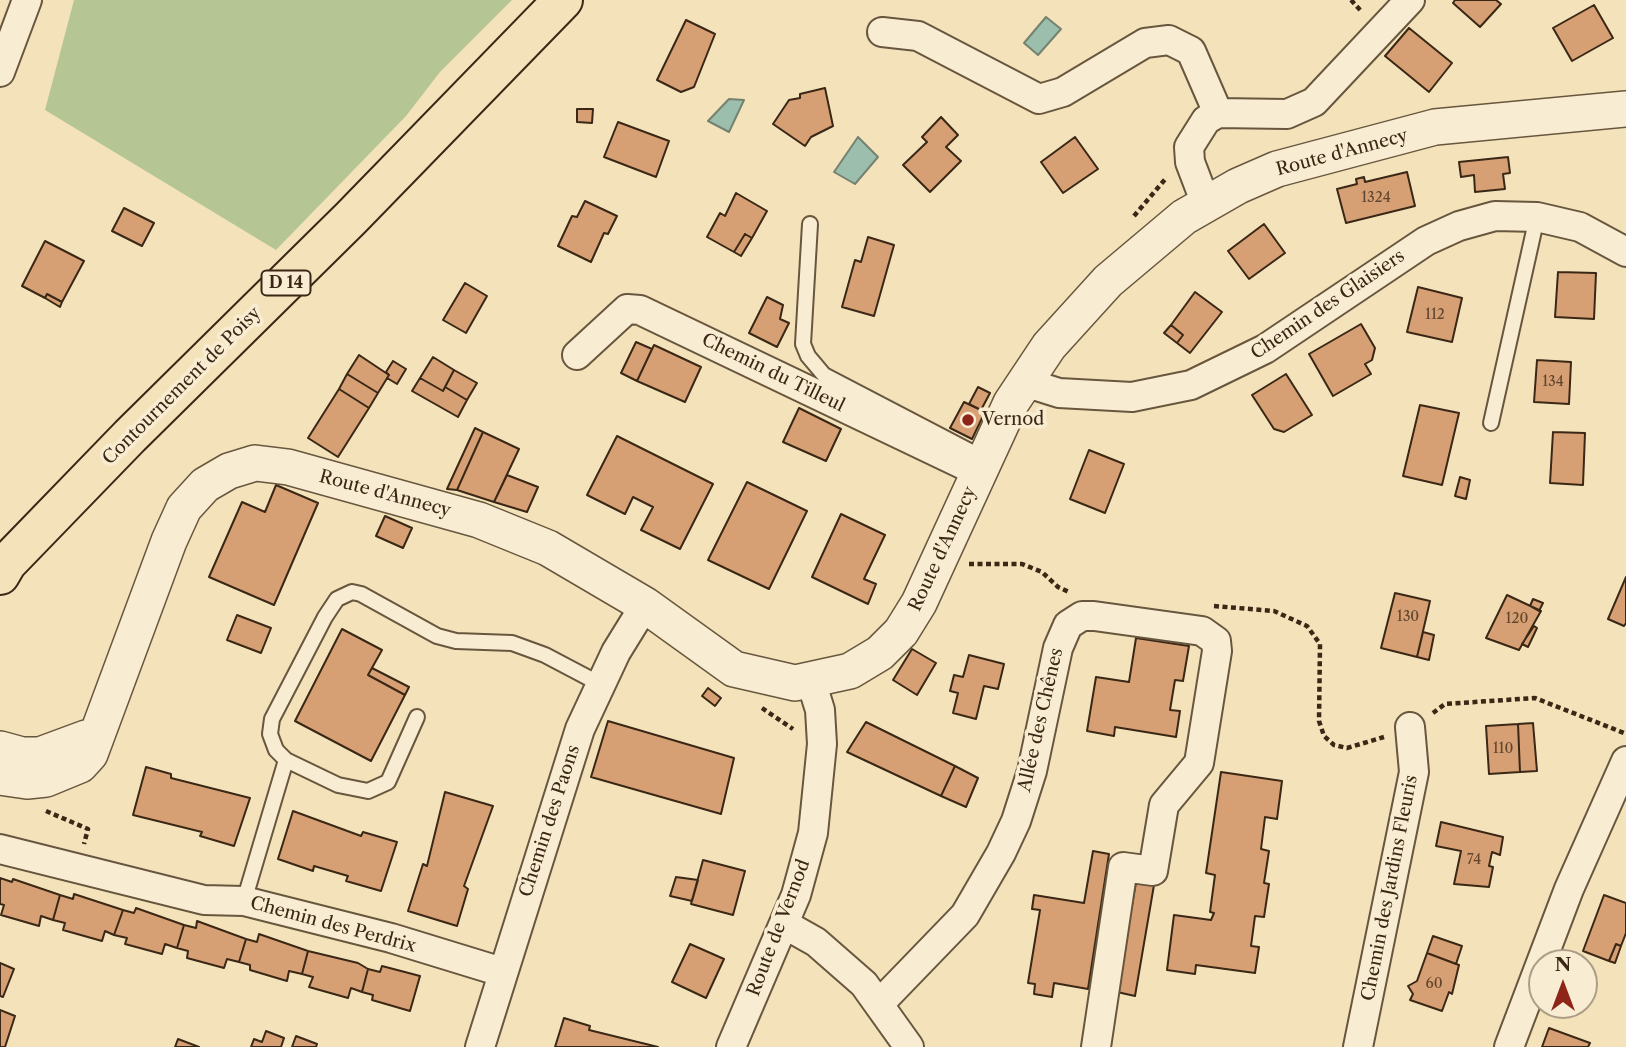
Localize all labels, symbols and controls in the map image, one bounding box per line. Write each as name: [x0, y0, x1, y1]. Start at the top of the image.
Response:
street label: Route d'Annecy: [1274, 125, 1410, 181]
house number: 1324: [1361, 190, 1391, 206]
street label: Chemin des Glaisiers: [1247, 245, 1409, 365]
road number: D 14: [262, 270, 310, 296]
street label: Contournement de Poisy: [99, 303, 265, 469]
house number: 112: [1425, 307, 1445, 323]
street label: Chemin du Tilleul: [698, 329, 848, 417]
house number: 134: [1542, 374, 1564, 390]
place label: Vernod: [982, 409, 1044, 431]
marker: Vernod: [960, 412, 976, 428]
street label: Route d'Annecy: [317, 466, 453, 522]
street label: Route d'Annecy: [905, 483, 981, 615]
house number: 130: [1397, 609, 1419, 625]
house number: 120: [1506, 611, 1528, 627]
street label: Allée des Chênes: [1014, 646, 1068, 794]
house number: 110: [1493, 741, 1513, 757]
street label: Chemin des Paons: [515, 742, 585, 900]
street label: Chemin des Jardins Fleuris: [1357, 773, 1423, 1003]
house number: 74: [1467, 852, 1481, 868]
street label: Route de Vernod: [743, 857, 815, 999]
street label: Chemin des Perdrix: [248, 892, 418, 958]
north arrow: [1528, 949, 1598, 1019]
text: N: [1555, 953, 1571, 976]
house number: 60: [1425, 976, 1443, 992]

